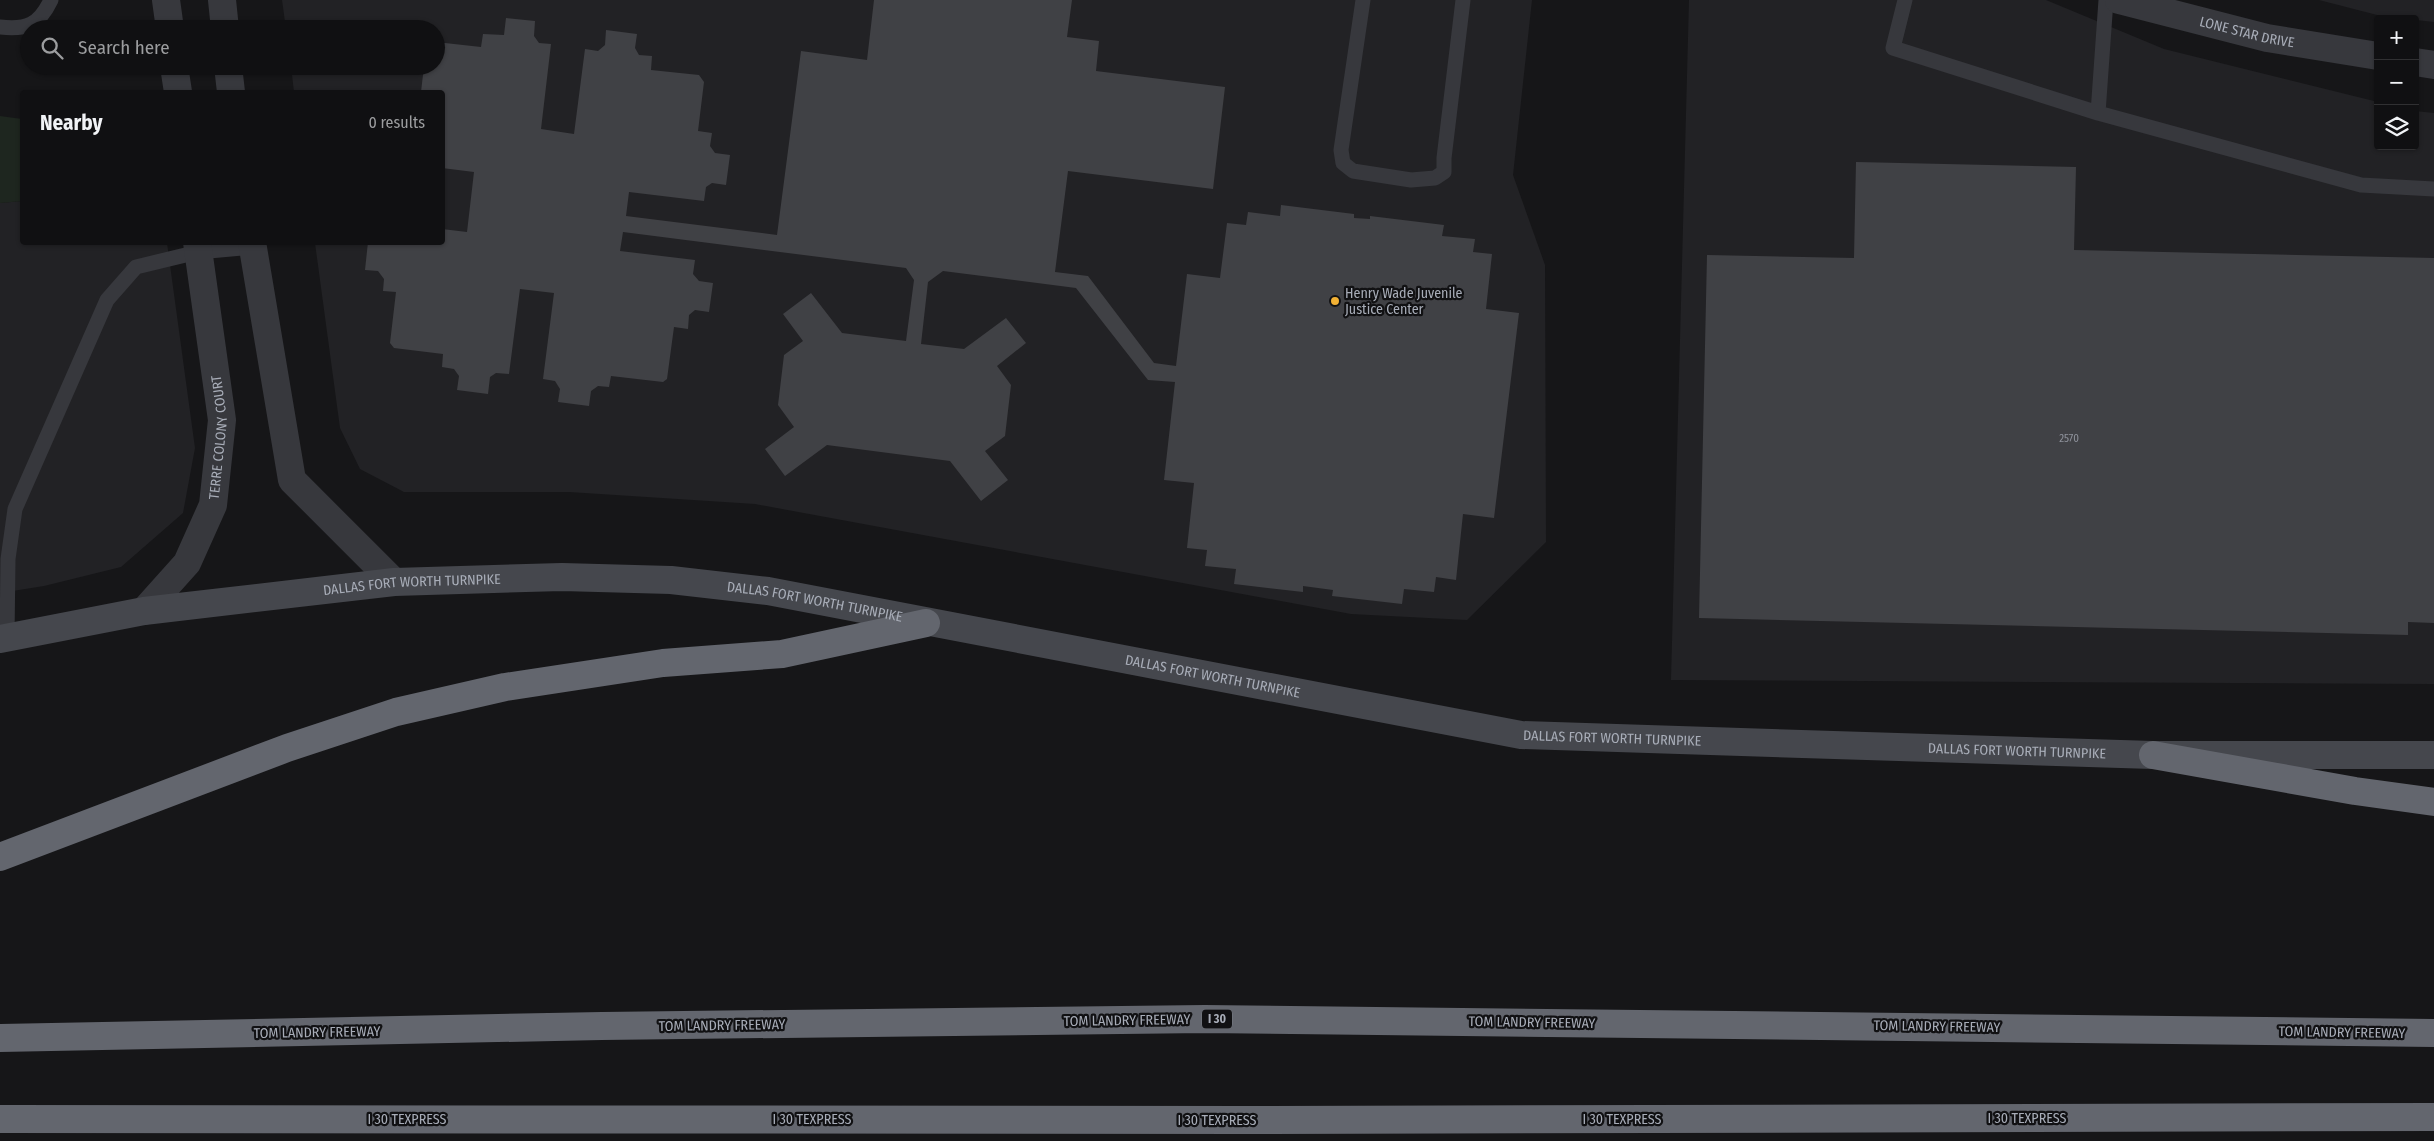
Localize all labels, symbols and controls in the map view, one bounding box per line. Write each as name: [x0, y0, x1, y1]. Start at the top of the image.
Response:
street label: LONE STAR DRIVE: [2198, 13, 2296, 51]
map controls: [2374, 15, 2419, 150]
button: +: [2374, 15, 2419, 60]
search box: [20, 20, 445, 75]
icon: search: [38, 34, 66, 62]
text: Search here: [78, 36, 170, 59]
button: −: [2374, 60, 2419, 105]
button: layers: [2374, 105, 2419, 150]
text: Nearby: [40, 110, 102, 136]
text: 0 results: [368, 113, 425, 132]
place label: Henry Wade Juvenile Justice Center: [1345, 285, 1463, 318]
marker: Henry Wade Juvenile Justice Center: [1329, 295, 1341, 307]
street label: TERRE COLONY COURT: [206, 374, 231, 500]
house number: 2570: [2059, 432, 2079, 445]
street label: DALLAS FORT WORTH TURNPIKE: [322, 571, 501, 599]
street label: DALLAS FORT WORTH TURNPIKE: [726, 578, 904, 626]
street label: DALLAS FORT WORTH TURNPIKE: [1124, 651, 1302, 702]
street label: DALLAS FORT WORTH TURNPIKE: [1523, 727, 1702, 750]
street label: DALLAS FORT WORTH TURNPIKE: [1928, 740, 2107, 763]
road number: I 30: [1202, 1010, 1232, 1028]
street label: TOM LANDRY FREEWAY: [1064, 1011, 1191, 1030]
street label: TOM LANDRY FREEWAY: [1469, 1013, 1595, 1032]
street label: TOM LANDRY FREEWAY: [659, 1016, 786, 1035]
street label: TOM LANDRY FREEWAY: [1874, 1017, 2000, 1036]
street label: TOM LANDRY FREEWAY: [254, 1023, 381, 1042]
street label: TOM LANDRY FREEWAY: [2279, 1023, 2405, 1042]
street label: I 30 TEXPRESS: [1988, 1110, 2066, 1127]
street label: I 30 TEXPRESS: [368, 1111, 446, 1128]
street label: I 30 TEXPRESS: [773, 1111, 851, 1128]
street label: I 30 TEXPRESS: [1583, 1111, 1661, 1128]
street label: I 30 TEXPRESS: [1178, 1112, 1256, 1129]

